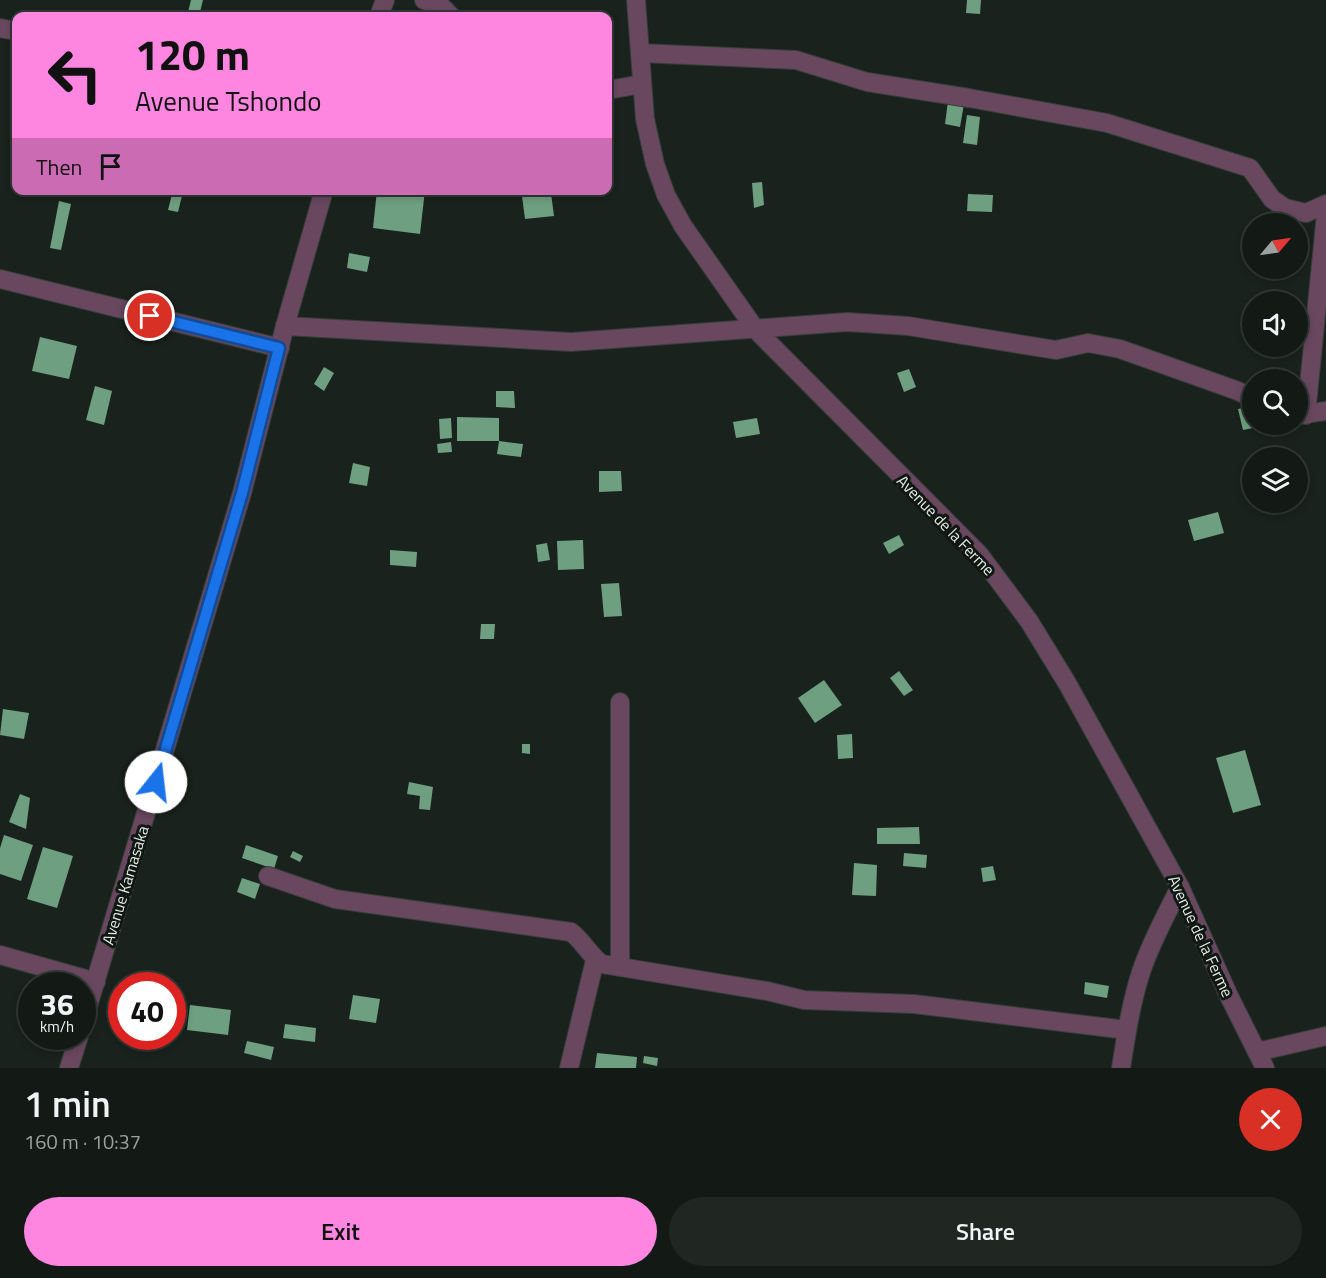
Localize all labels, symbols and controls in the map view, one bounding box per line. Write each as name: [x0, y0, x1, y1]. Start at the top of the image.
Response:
text: 120 m: [135, 22, 250, 86]
icon: left: [36, 36, 114, 114]
text: Avenue Tshondo: [135, 80, 322, 121]
text: Then: [36, 150, 82, 184]
icon: arrive: [94, 150, 127, 183]
north arrow: [1242, 213, 1308, 279]
map controls: [1242, 213, 1308, 513]
pin: [124, 290, 175, 341]
button: sound: [1242, 291, 1308, 357]
icon: arrive: [133, 299, 166, 332]
button: search: [1242, 369, 1308, 435]
button: layers: [1242, 447, 1308, 513]
street label: Avenue de la Ferme: [891, 469, 1001, 581]
position arrow: [124, 750, 188, 814]
street label: Avenue Kamasaka: [96, 823, 154, 947]
street label: Avenue de la Ferme: [1162, 871, 1240, 1001]
speed limit sign: 40: [108, 972, 186, 1050]
text: 36: [40, 981, 74, 1027]
text: km/h: [40, 1015, 74, 1038]
text: 1 min: [24, 1076, 111, 1131]
button: close: [1239, 1088, 1302, 1151]
text: 160 m · 10:37: [24, 1126, 141, 1157]
button: Exit: [24, 1197, 657, 1266]
button: Share: [669, 1197, 1302, 1266]

